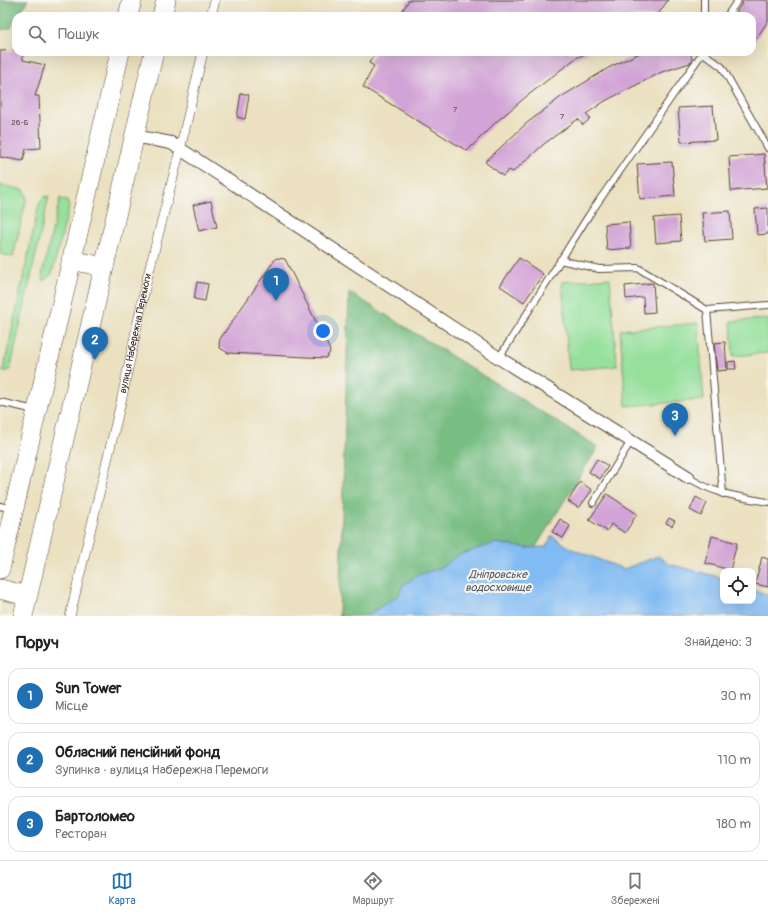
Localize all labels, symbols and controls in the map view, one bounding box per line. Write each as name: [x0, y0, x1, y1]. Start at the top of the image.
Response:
search box: [12, 12, 756, 56]
icon: search: [26, 23, 48, 45]
text: Пошук: [58, 25, 100, 44]
house number: 7: [453, 105, 458, 114]
house number: 7: [560, 112, 565, 121]
house number: 26-Б: [11, 118, 29, 127]
pin: 1: [263, 268, 289, 301]
street label: вулиця Набережна Перемоги: [117, 272, 154, 394]
your location: [313, 321, 333, 341]
pin: 2: [82, 327, 108, 360]
pin: 3: [662, 403, 688, 436]
water label: Дніпровське водосховище: [465, 568, 532, 594]
map controls: [720, 568, 756, 604]
button: locate: [720, 568, 756, 604]
text: Поруч: [16, 632, 59, 653]
text: Знайдено: 3: [684, 634, 752, 650]
text: Sun Tower: [55, 679, 121, 698]
text: 1: [27, 688, 33, 704]
text: 30 m: [721, 688, 751, 704]
text: Місце: [55, 698, 88, 714]
text: Обласний пенсійний фонд: [55, 743, 220, 762]
text: 2: [26, 752, 34, 768]
text: 110 m: [718, 752, 751, 768]
text: Зупинка · вулиця Набережна Перемоги: [55, 762, 268, 778]
text: Бартоломео: [55, 807, 135, 826]
text: 3: [26, 816, 34, 832]
text: 180 m: [716, 816, 751, 832]
text: Ресторан: [55, 826, 106, 842]
tab: Карта: [108, 870, 136, 907]
tab: Маршрут: [352, 870, 394, 907]
tab: Збережені: [611, 870, 660, 907]

